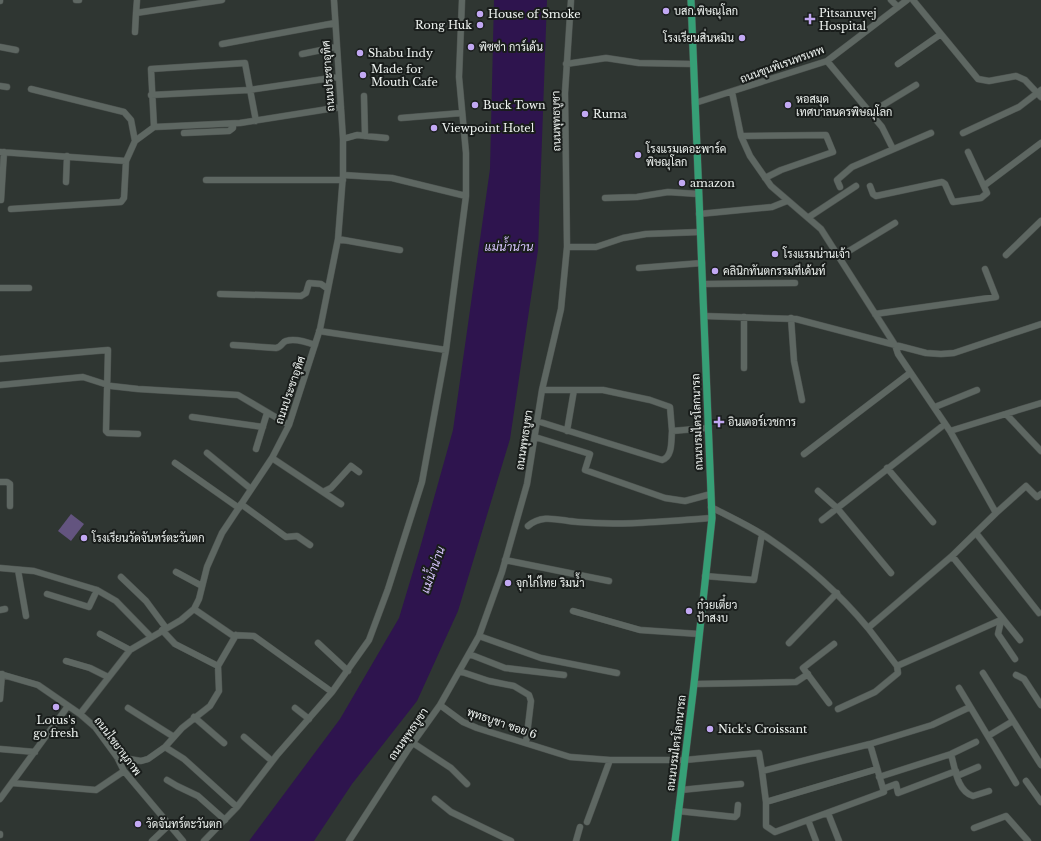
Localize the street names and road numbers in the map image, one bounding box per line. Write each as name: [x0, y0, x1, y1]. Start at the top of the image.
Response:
street label: ถนนประชาอุทิศ: [319, 40, 339, 112]
street label: ถนนขุนพิเรนทรเทพ: [738, 42, 827, 88]
street label: ถนนพุทธบูชา: [548, 91, 566, 151]
street label: ถนนประชาอุทิศ: [272, 354, 310, 427]
street label: ถนนบรมไตรโลกนารถ: [687, 373, 706, 471]
street label: ถนนพุทธบูชา: [512, 409, 538, 471]
street label: ถนนบรมไตรโลกนารถ: [662, 694, 689, 792]
street label: พุทธบูชา ซอย 6: [464, 704, 539, 743]
street label: ถนนพุทธบูชา: [385, 705, 433, 764]
street label: ถนนไชยานุภาพ: [90, 713, 146, 779]

